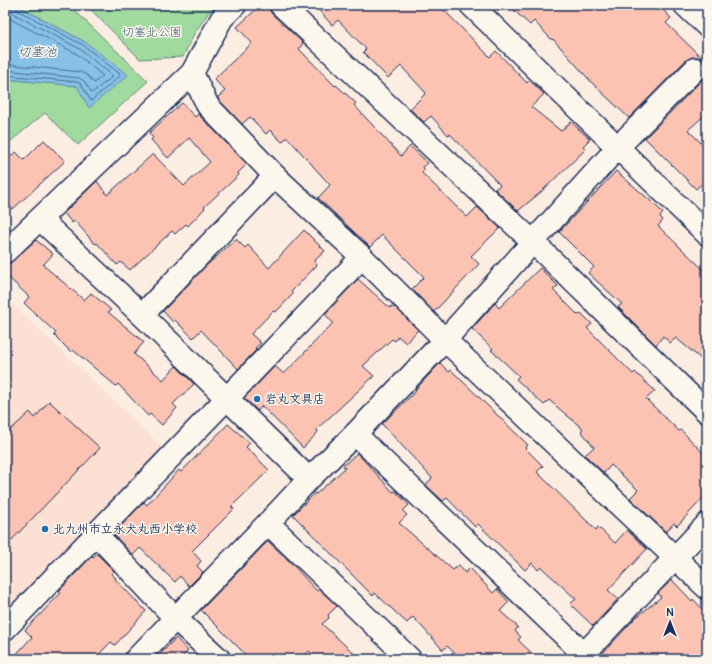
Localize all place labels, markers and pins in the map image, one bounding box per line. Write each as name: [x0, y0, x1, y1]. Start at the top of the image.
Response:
place label: 岩丸文具店: [265, 392, 325, 407]
marker: 岩丸文具店: [252, 394, 262, 404]
place label: 北九州市立永犬丸西小学校: [53, 522, 197, 537]
marker: 北九州市立永犬丸西小学校: [40, 524, 50, 534]

